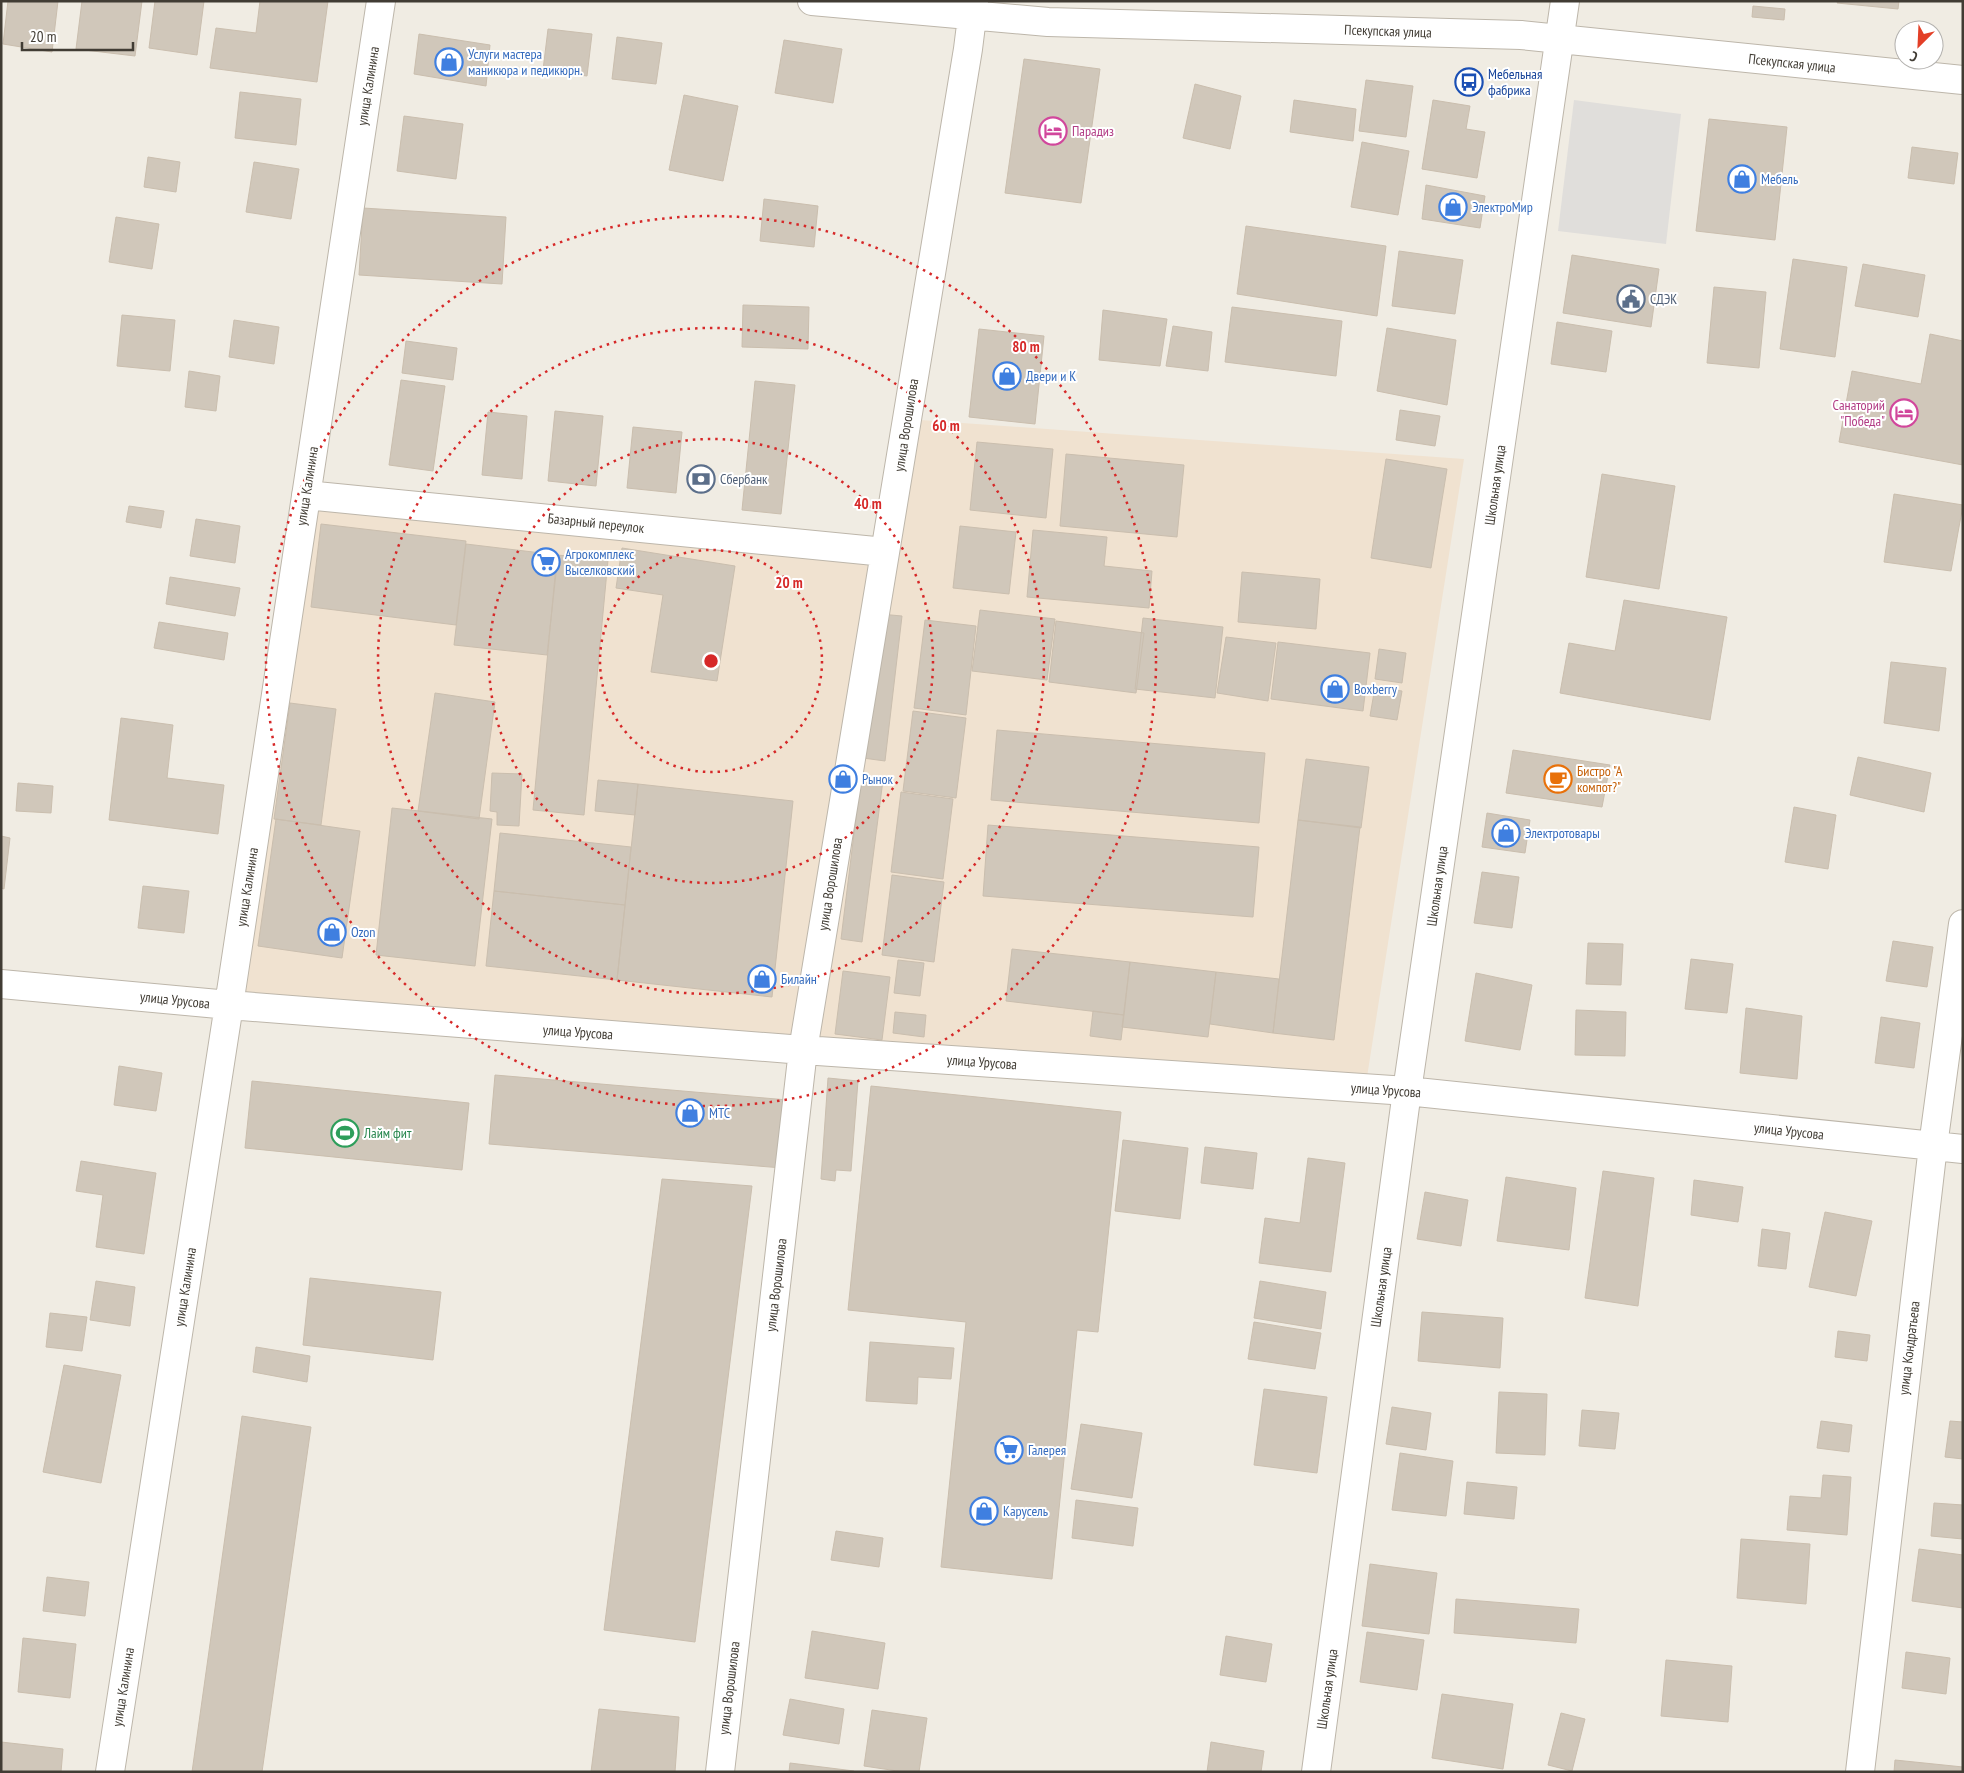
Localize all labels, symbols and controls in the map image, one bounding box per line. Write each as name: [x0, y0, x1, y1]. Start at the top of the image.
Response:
scale bar: [22, 20, 134, 52]
street label: Псекупская улица: [1344, 20, 1432, 42]
north arrow: [1894, 20, 1944, 70]
text: 20 m: [30, 27, 56, 46]
street label: улица Калинина: [353, 45, 383, 127]
place label: Услуги мастера маникюра и педикюрн.: [468, 45, 583, 79]
shop icon: Услуги мастера маникюра и педикюрн.: [434, 47, 464, 77]
text: С: [1907, 47, 1920, 66]
street label: Псекупская улица: [1747, 49, 1837, 77]
place label: Мебельная фабрика: [1488, 65, 1542, 99]
bus stop icon: Мебельная фабрика: [1454, 67, 1484, 97]
hotel icon: Парадиз: [1038, 116, 1068, 146]
place label: Парадиз: [1072, 122, 1114, 140]
shop icon: Мебель: [1727, 164, 1757, 194]
place label: Мебель: [1761, 170, 1798, 188]
shop icon: ЭлектроМир: [1438, 192, 1468, 222]
place label: ЭлектроМир: [1472, 198, 1533, 216]
public building icon: СДЭК: [1616, 284, 1646, 314]
place label: СДЭК: [1650, 290, 1677, 308]
text: 80 m: [1012, 337, 1040, 356]
shop icon: Двери и К: [992, 361, 1022, 391]
place label: Двери и К: [1026, 367, 1076, 385]
street label: улица Ворошилова: [890, 377, 922, 473]
place label: Санаторий "Победа": [1833, 396, 1885, 430]
hotel icon: Санаторий "Победа": [1889, 398, 1919, 428]
text: 60 m: [932, 416, 960, 435]
street label: Школьная улица: [1480, 444, 1510, 526]
street label: улица Калинина: [292, 445, 322, 527]
bank icon: Сбербанк: [686, 464, 716, 494]
place label: Сбербанк: [720, 470, 768, 488]
text: 40 m: [854, 494, 882, 513]
street label: Базарный переулок: [547, 509, 646, 537]
place label: Агрокомплекс Выселковский: [565, 545, 635, 579]
supermarket icon: Агрокомплекс Выселковский: [531, 547, 561, 577]
text: 20 m: [775, 573, 803, 592]
centre of rings: [702, 652, 720, 670]
shop icon: Boxberry: [1320, 674, 1350, 704]
place label: Boxberry: [1354, 680, 1398, 698]
place label: Бистро "А компот?": [1577, 762, 1623, 796]
shop icon: Рынок: [828, 764, 858, 794]
cafe icon: Бистро "А компот?": [1543, 764, 1573, 794]
place label: Рынок: [862, 770, 894, 788]
shop icon: Электротовары: [1491, 818, 1521, 848]
place label: Электротовары: [1525, 824, 1600, 842]
street label: улица Ворошилова: [814, 836, 846, 932]
street label: Школьная улица: [1422, 845, 1452, 927]
street label: улица Калинина: [232, 846, 262, 928]
shop icon: Ozon: [317, 917, 347, 947]
place label: Ozon: [351, 923, 376, 941]
shop icon: Билайн: [747, 964, 777, 994]
place label: Билайн: [781, 970, 817, 988]
street label: улица Урусова: [139, 987, 211, 1013]
street label: улица Урусова: [542, 1021, 614, 1043]
street label: улица Урусова: [946, 1051, 1018, 1073]
street label: улица Урусова: [1350, 1079, 1422, 1101]
shop icon: МТС: [675, 1098, 705, 1128]
place label: МТС: [709, 1104, 731, 1122]
sports icon: Лайм фит: [330, 1118, 360, 1148]
street label: улица Урусова: [1753, 1118, 1825, 1144]
place label: Лайм фит: [363, 1124, 412, 1142]
street label: улица Ворошилова: [761, 1237, 791, 1333]
street label: улица Калинина: [170, 1246, 200, 1328]
street label: Школьная улица: [1366, 1246, 1396, 1328]
street label: улица Кондратьева: [1894, 1300, 1924, 1396]
supermarket icon: Галерея: [994, 1435, 1024, 1465]
place label: Галерея: [1028, 1441, 1066, 1459]
shop icon: Карусель: [969, 1496, 999, 1526]
place label: Карусель: [1003, 1502, 1048, 1520]
street label: улица Ворошилова: [714, 1640, 744, 1736]
street label: улица Калинина: [108, 1646, 138, 1728]
street label: Школьная улица: [1312, 1648, 1342, 1730]

